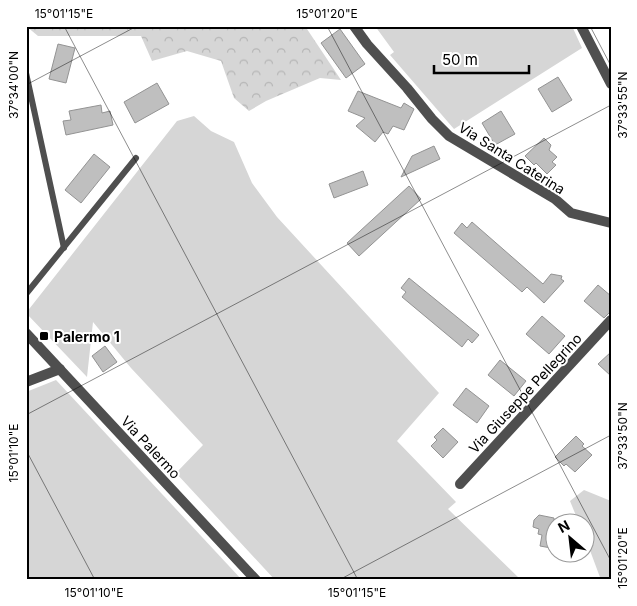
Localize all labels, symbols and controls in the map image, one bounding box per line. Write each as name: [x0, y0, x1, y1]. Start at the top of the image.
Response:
text: 15°01'15"E: [35, 6, 93, 21]
text: 15°01'20"E: [296, 6, 358, 21]
scale bar: [434, 42, 530, 74]
text: 50 m: [442, 50, 478, 69]
text: 37°34'00"N: [6, 51, 21, 119]
text: 37°33'55"N: [615, 71, 630, 139]
street label: Via Santa Caterina: [456, 118, 568, 198]
place label: Palermo 1: [54, 328, 120, 345]
street label: Via Giuseppe Pellegrino: [465, 329, 585, 457]
marker: Palermo 1: [38, 330, 50, 342]
text: 37°33'50"N: [615, 402, 630, 470]
street label: Via Palermo: [118, 412, 184, 482]
text: 15°01'10"E: [6, 424, 21, 482]
north arrow: [544, 514, 594, 564]
text: N: [555, 516, 572, 536]
text: 15°01'20"E: [615, 527, 630, 589]
text: 15°01'10"E: [65, 585, 123, 600]
text: 15°01'15"E: [328, 585, 386, 600]

